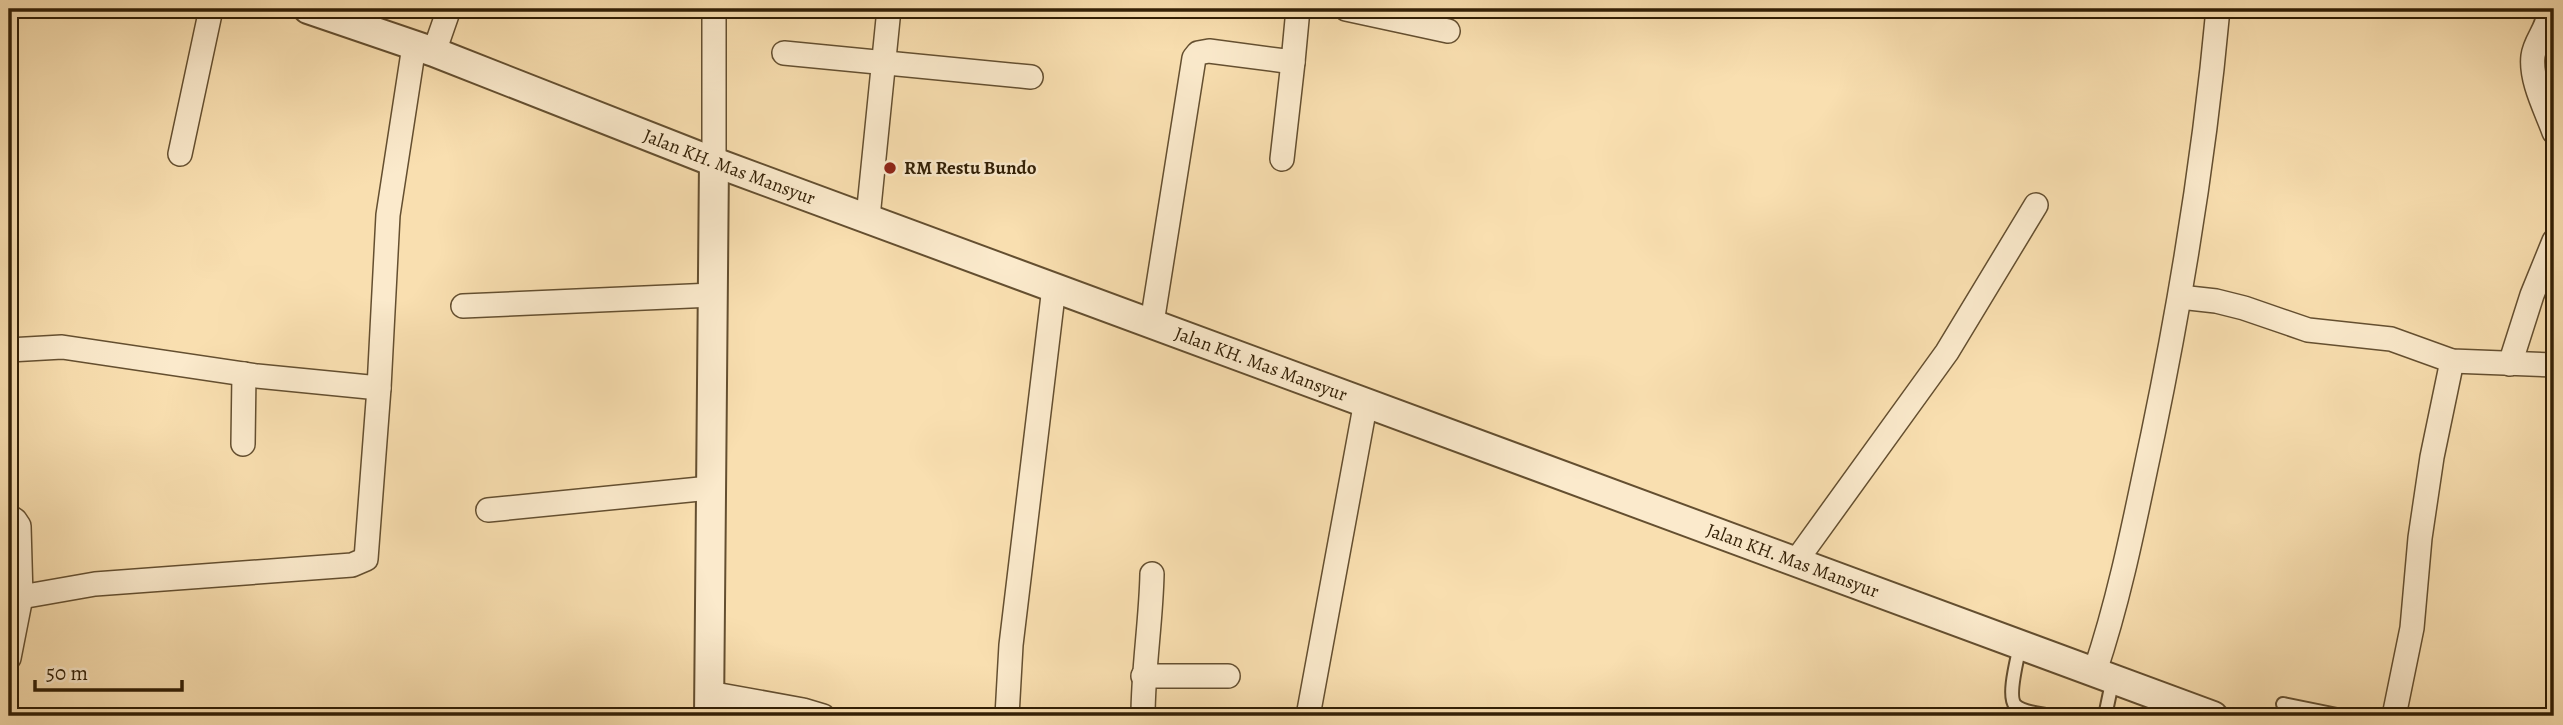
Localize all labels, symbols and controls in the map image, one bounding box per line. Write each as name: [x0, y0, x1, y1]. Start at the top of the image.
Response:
street label: Jalan KH. Mas Mansyur: [639, 122, 819, 211]
place label: RM Restu Bundo: [904, 155, 1037, 181]
marker: RM Restu Bundo: [882, 160, 898, 176]
street label: Jalan KH. Mas Mansyur: [1171, 320, 1351, 408]
street label: Jalan KH. Mas Mansyur: [1703, 517, 1883, 604]
scale bar: [35, 648, 182, 692]
text: 50 m: [46, 659, 88, 687]

